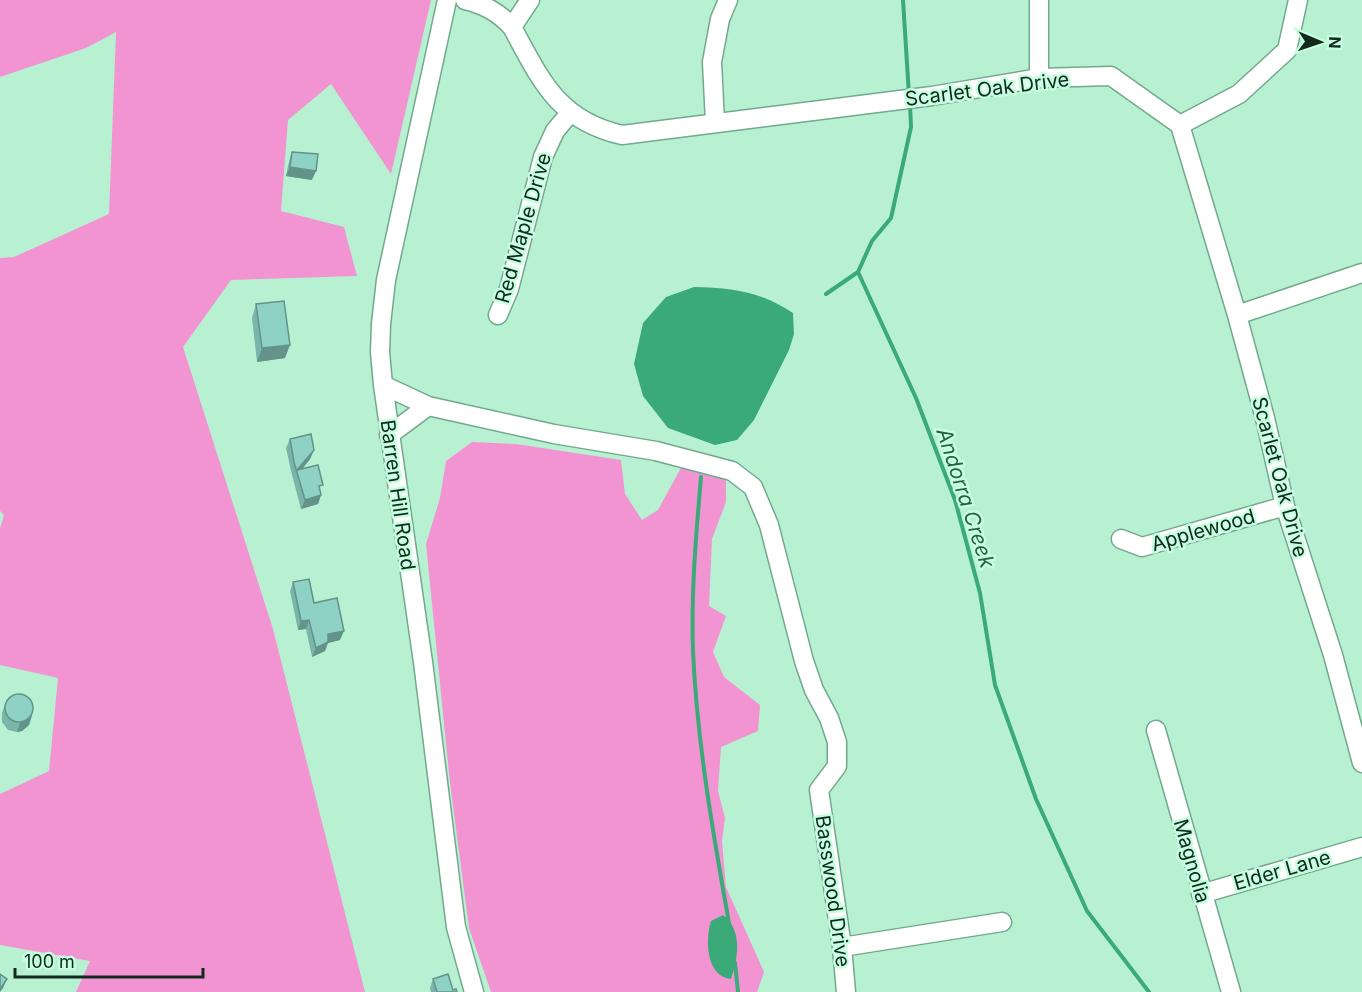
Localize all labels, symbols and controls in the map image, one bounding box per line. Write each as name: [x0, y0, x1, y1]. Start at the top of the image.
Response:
north arrow: [1290, 12, 1350, 72]
text: N: [1325, 36, 1345, 49]
street label: Scarlet Oak Drive: [904, 67, 1070, 111]
street label: Red Maple Drive: [490, 150, 556, 306]
street label: Scarlet Oak Drive: [1247, 394, 1313, 560]
street label: Barren Hill Road: [376, 418, 420, 572]
water label: Andorra Creek: [931, 424, 1001, 572]
street label: Applewood: [1148, 504, 1258, 556]
street label: Basswood Drive: [810, 814, 856, 968]
street label: Magnolia: [1169, 816, 1215, 906]
street label: Elder Lane: [1231, 845, 1333, 895]
scale bar: [15, 941, 202, 979]
text: 100 m: [24, 951, 75, 972]

